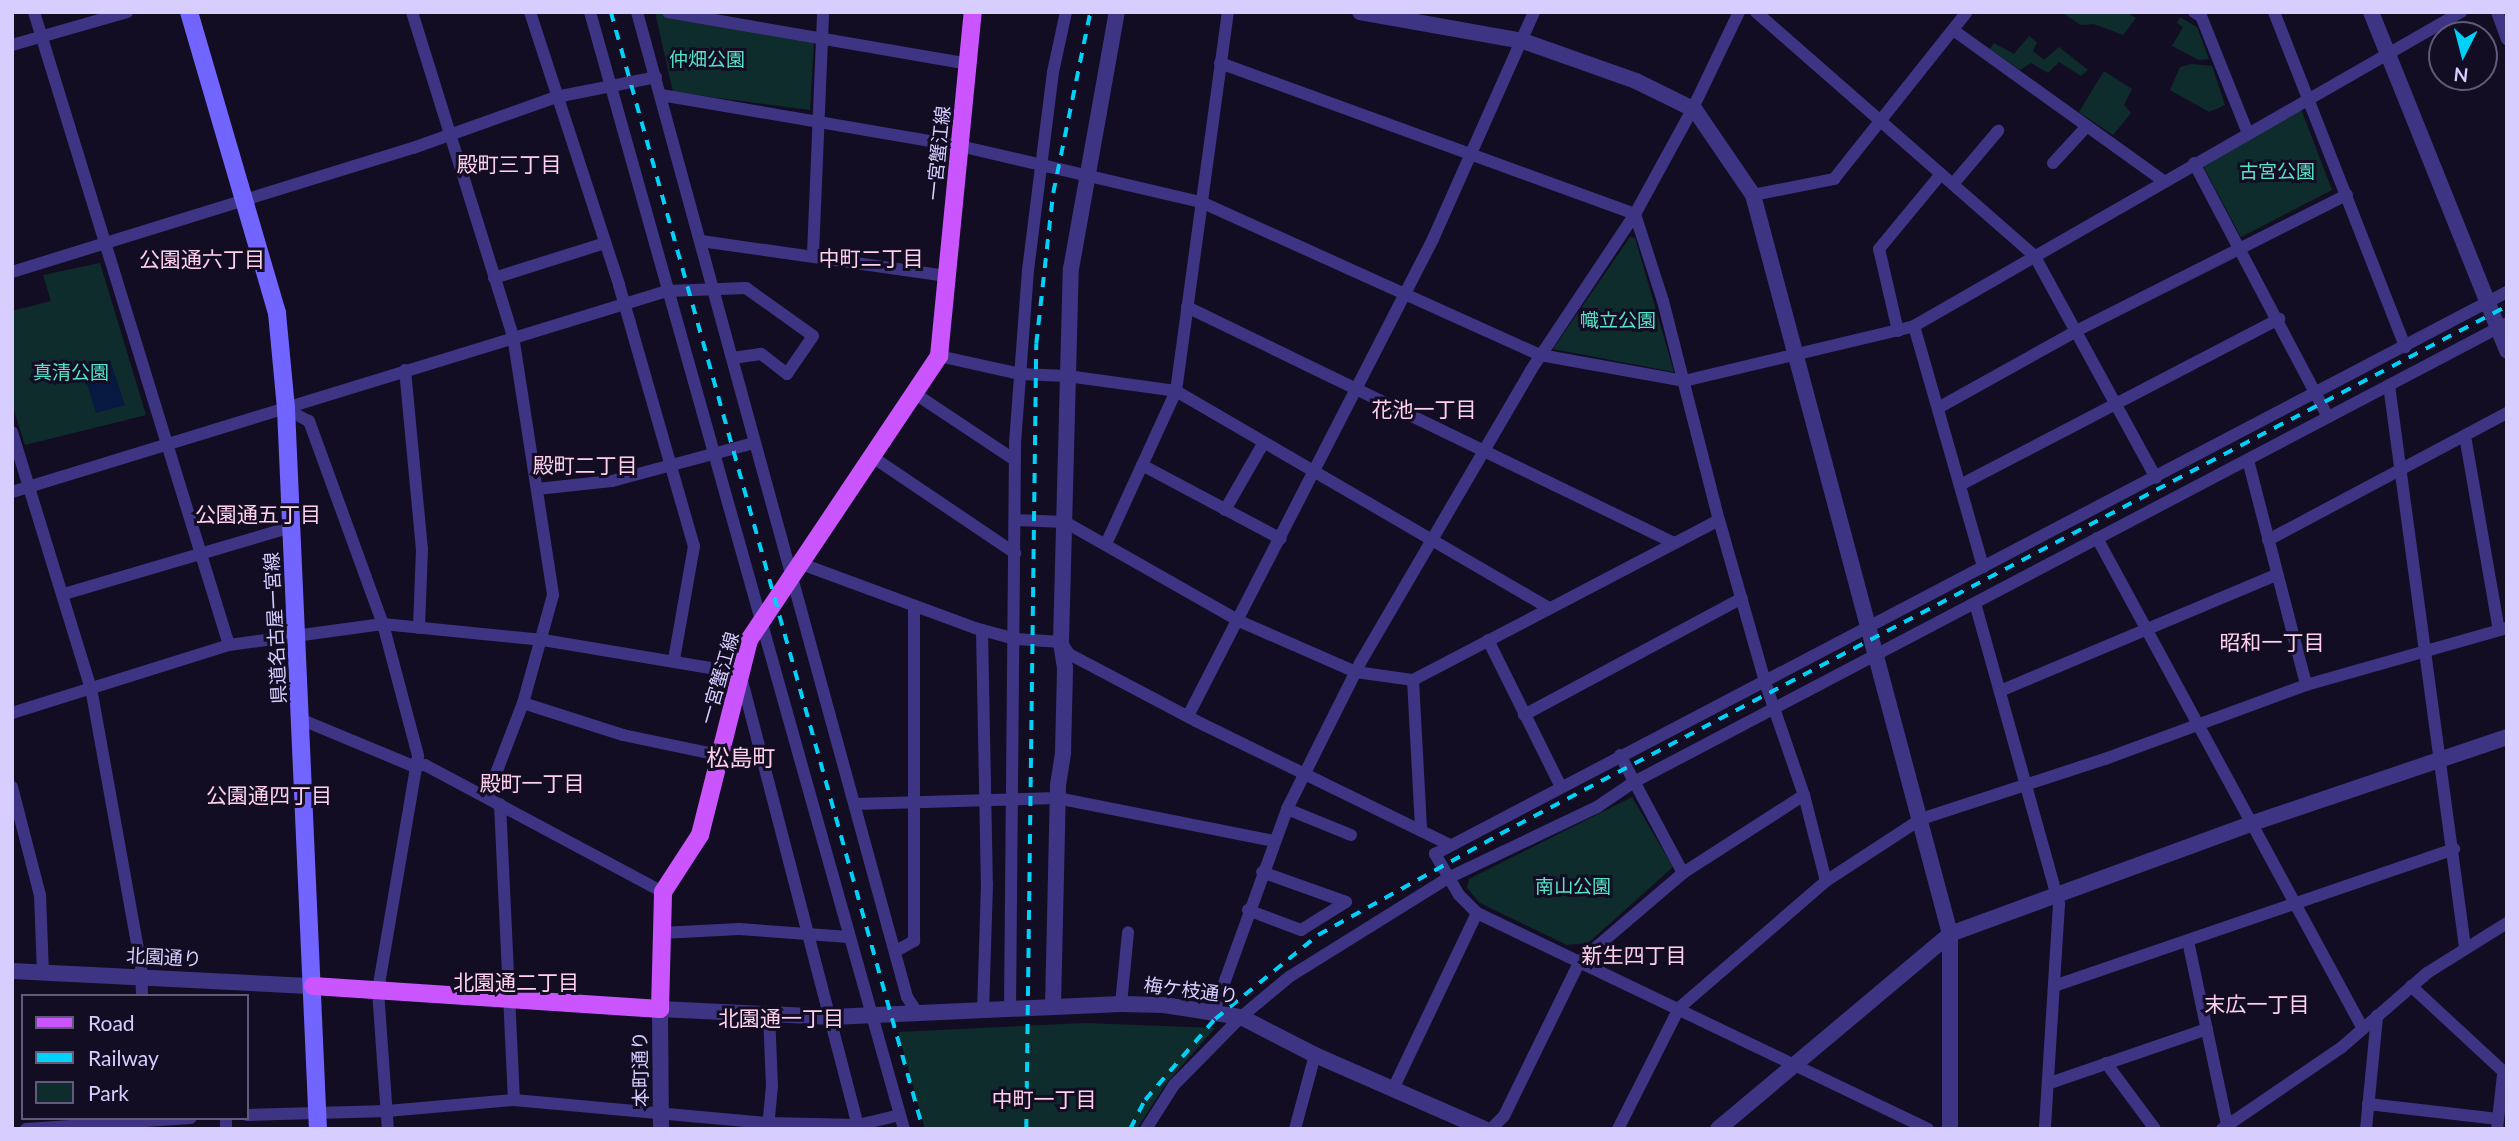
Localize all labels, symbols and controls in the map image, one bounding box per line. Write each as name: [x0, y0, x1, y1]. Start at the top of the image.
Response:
north arrow: [2428, 21, 2498, 91]
park label: 仲畑公園: [669, 48, 745, 70]
text: N: [2452, 63, 2469, 88]
street label: 一宮蟹江線: [922, 105, 954, 201]
district label: 殿町三丁目: [457, 151, 561, 177]
park label: 古宮公園: [2239, 160, 2315, 182]
district label: 中町二丁目: [819, 245, 923, 271]
district label: 公園通六丁目: [139, 246, 265, 272]
park label: 幟立公園: [1580, 309, 1656, 331]
park label: 真清公園: [33, 361, 109, 383]
district label: 花池一丁目: [1372, 396, 1476, 422]
district label: 殿町二丁目: [533, 452, 637, 478]
district label: 公園通五丁目: [195, 501, 321, 527]
street label: 県道名古屋一宮線: [260, 552, 290, 704]
street label: 一宮蟹江線: [695, 629, 743, 727]
district label: 昭和一丁目: [2220, 629, 2324, 655]
district label: 松島町: [707, 743, 775, 771]
district label: 殿町一丁目: [480, 770, 584, 796]
district label: 公園通四丁目: [206, 782, 332, 808]
park label: 南山公園: [1535, 875, 1611, 897]
district label: 新生四丁目: [1582, 942, 1686, 968]
street label: 北園通り: [125, 944, 203, 970]
district label: 北園通二丁目: [453, 969, 579, 995]
street label: 梅ケ枝通り: [1142, 973, 1240, 1007]
district label: 末広一丁目: [2205, 991, 2309, 1017]
legend: [21, 994, 248, 1120]
district label: 北園通一丁目: [718, 1005, 844, 1031]
text: Road: [88, 1010, 135, 1035]
street label: 本町通り: [628, 1031, 652, 1107]
text: Railway: [88, 1045, 159, 1070]
text: Park: [88, 1080, 129, 1105]
district label: 中町一丁目: [992, 1086, 1096, 1112]

